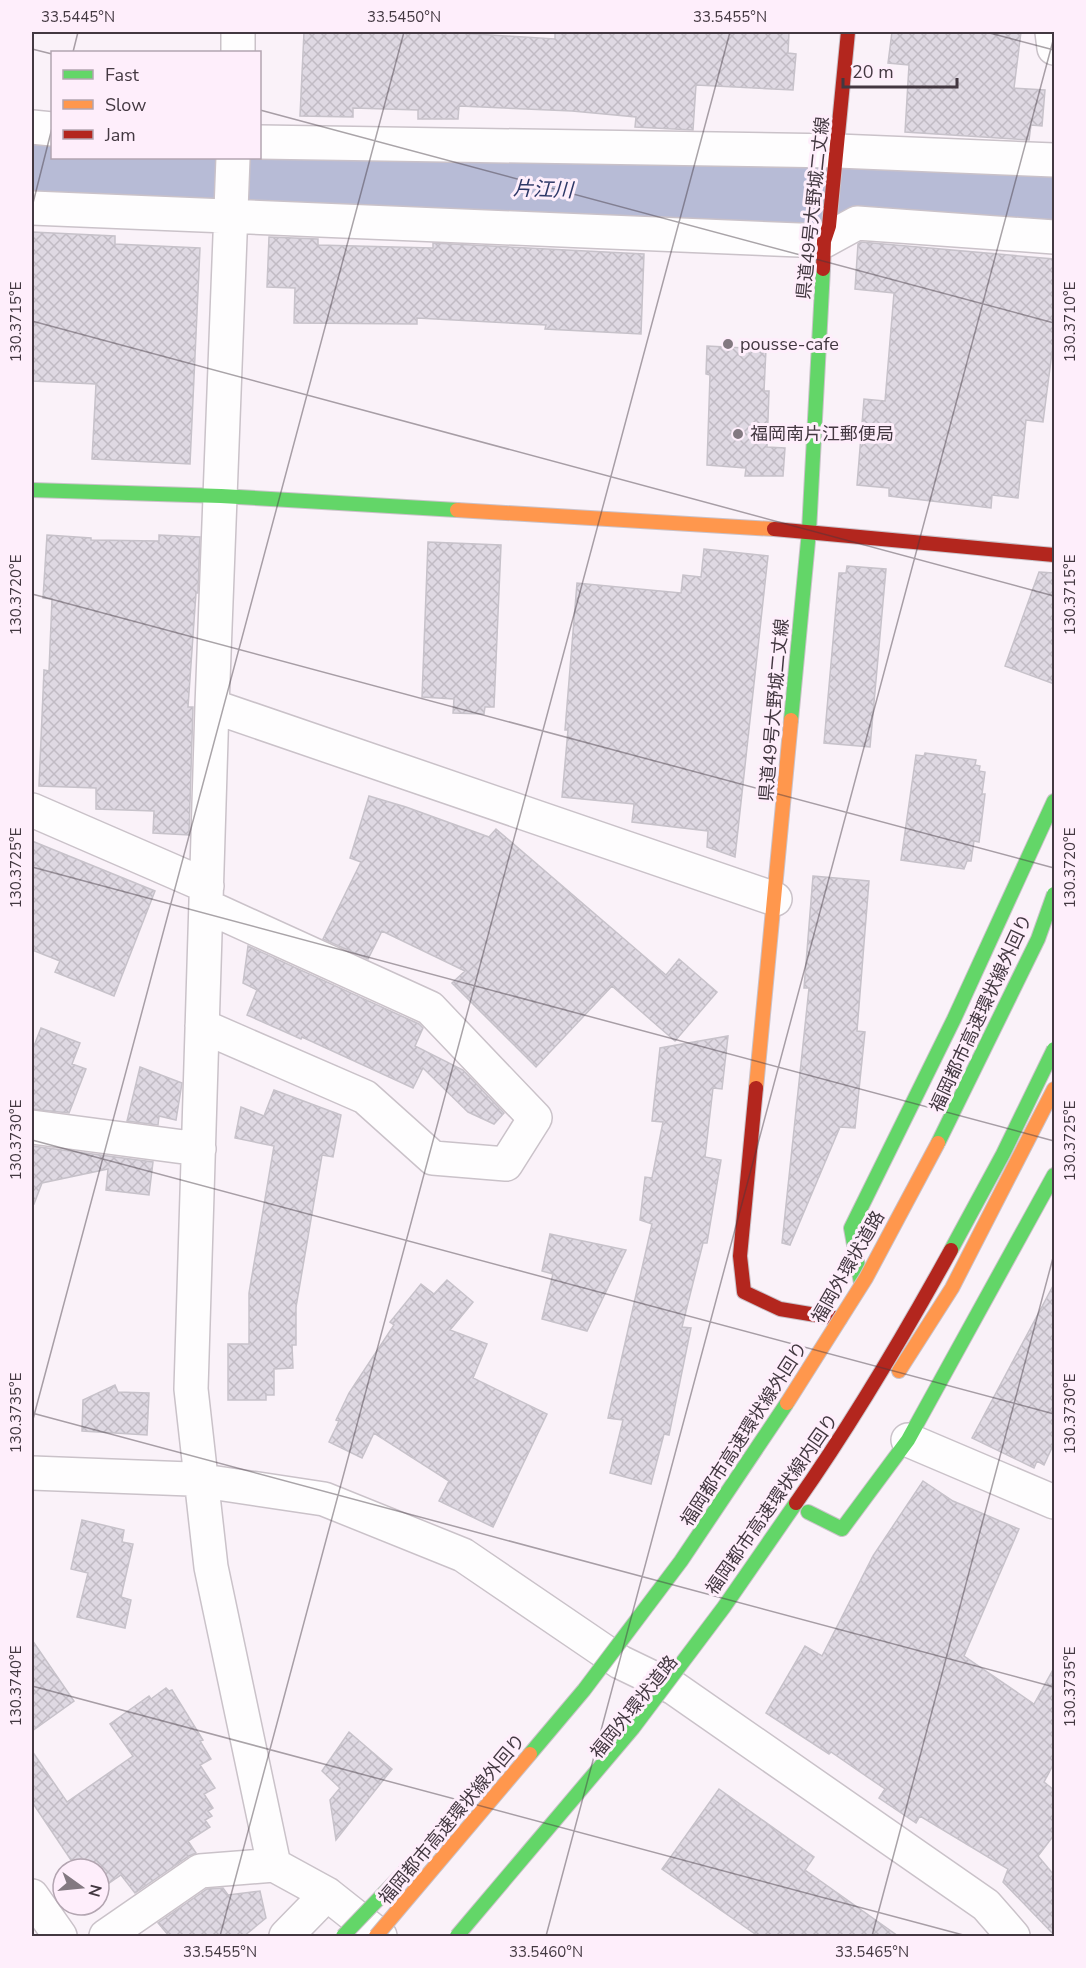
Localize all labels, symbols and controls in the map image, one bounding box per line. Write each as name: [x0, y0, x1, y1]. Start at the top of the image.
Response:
text: 33.5445°N: [41, 7, 115, 27]
text: 33.5450°N: [367, 7, 441, 27]
text: 33.5455°N: [693, 7, 767, 27]
legend: [51, 51, 261, 159]
scale bar: [843, 51, 957, 89]
text: 20 m: [852, 60, 894, 84]
text: Fast: [105, 63, 140, 87]
text: Slow: [105, 93, 146, 117]
street label: 県道49号大野城二丈線: [791, 115, 835, 301]
text: Jam: [104, 123, 136, 147]
water label: 片江川: [513, 175, 575, 204]
text: 130.3715°E: [6, 282, 26, 362]
text: 130.3710°E: [1060, 282, 1080, 362]
place label: pousse-cafe: [740, 332, 839, 356]
marker: pousse-cafe: [721, 337, 735, 351]
place label: 福岡南片江郵便局: [750, 422, 894, 446]
marker: 福岡南片江郵便局: [731, 427, 745, 441]
text: 130.3720°E: [6, 555, 26, 635]
text: 130.3715°E: [1060, 555, 1080, 635]
street label: 県道49号大野城二丈線: [754, 617, 794, 803]
text: 130.3725°E: [6, 828, 26, 908]
text: 130.3720°E: [1060, 828, 1080, 908]
street label: 福岡都市高速環状線外回り: [924, 910, 1038, 1116]
text: 130.3730°E: [6, 1100, 26, 1180]
text: 130.3725°E: [1060, 1101, 1080, 1181]
street label: 福岡外環状道路: [806, 1206, 890, 1328]
street label: 福岡都市高速環状線外回り: [675, 1337, 813, 1531]
text: 130.3735°E: [6, 1373, 26, 1453]
text: 130.3730°E: [1060, 1374, 1080, 1454]
street label: 福岡都市高速環状線内回り: [700, 1409, 844, 1599]
text: 130.3740°E: [6, 1646, 26, 1726]
text: 130.3735°E: [1060, 1647, 1080, 1727]
street label: 福岡外環状道路: [585, 1650, 683, 1764]
street label: 福岡都市高速環状線外回り: [373, 1729, 531, 1909]
north arrow: [51, 1857, 111, 1917]
text: N: [82, 1882, 107, 1899]
text: 33.5455°N: [183, 1942, 257, 1962]
text: 33.5460°N: [509, 1942, 583, 1962]
text: 33.5465°N: [835, 1942, 909, 1962]

